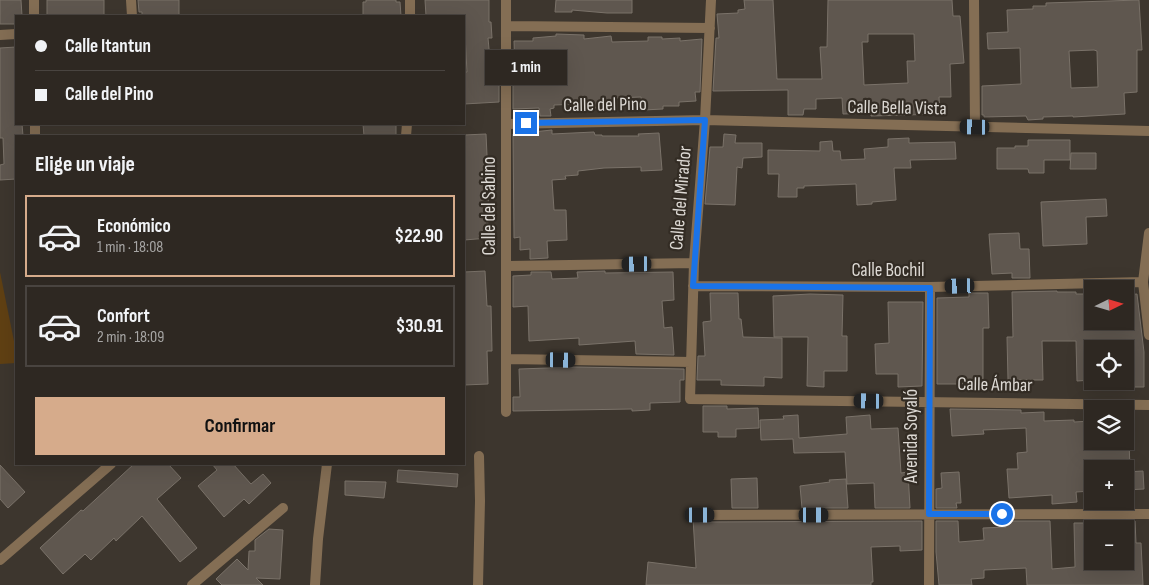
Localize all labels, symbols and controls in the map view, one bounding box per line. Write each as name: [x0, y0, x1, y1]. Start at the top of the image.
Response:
text: Calle Itantun: [65, 35, 151, 58]
callout: 1 min: [485, 51, 567, 86]
text: 1 min: [511, 58, 541, 77]
text: Calle del Pino: [65, 83, 154, 106]
street label: Calle del Pino: [563, 93, 647, 117]
street label: Calle Bella Vista: [847, 96, 947, 120]
route end: [515, 112, 537, 134]
car: [959, 119, 990, 135]
street label: Calle del Mirador: [665, 144, 697, 251]
text: Elige un viaje: [35, 151, 135, 178]
street label: Calle del Sabino: [478, 157, 501, 255]
icon: car: [37, 214, 82, 259]
text: Económico: [97, 215, 171, 238]
text: $22.90: [395, 225, 443, 248]
text: 1 min · 18:08: [97, 238, 163, 257]
car: [621, 256, 652, 272]
street label: Calle Bochil: [851, 259, 925, 282]
car: [944, 278, 975, 294]
north arrow: [1084, 280, 1134, 330]
map controls: [1084, 280, 1134, 570]
icon: car: [37, 304, 82, 349]
text: Confort: [97, 305, 150, 328]
text: $30.91: [396, 315, 443, 338]
text: 2 min · 18:09: [97, 328, 164, 347]
button: locate: [1084, 340, 1134, 390]
car: [545, 352, 576, 368]
street label: Calle Ámbar: [957, 373, 1033, 397]
street label: Avenida Soyaló: [900, 389, 923, 484]
car: [853, 393, 884, 409]
button: Confirmar: [35, 397, 445, 455]
button: layers: [1084, 400, 1134, 450]
button: +: [1084, 460, 1134, 510]
route start: [991, 503, 1013, 525]
car: [685, 508, 715, 523]
car: [799, 508, 829, 523]
button: −: [1084, 520, 1134, 570]

